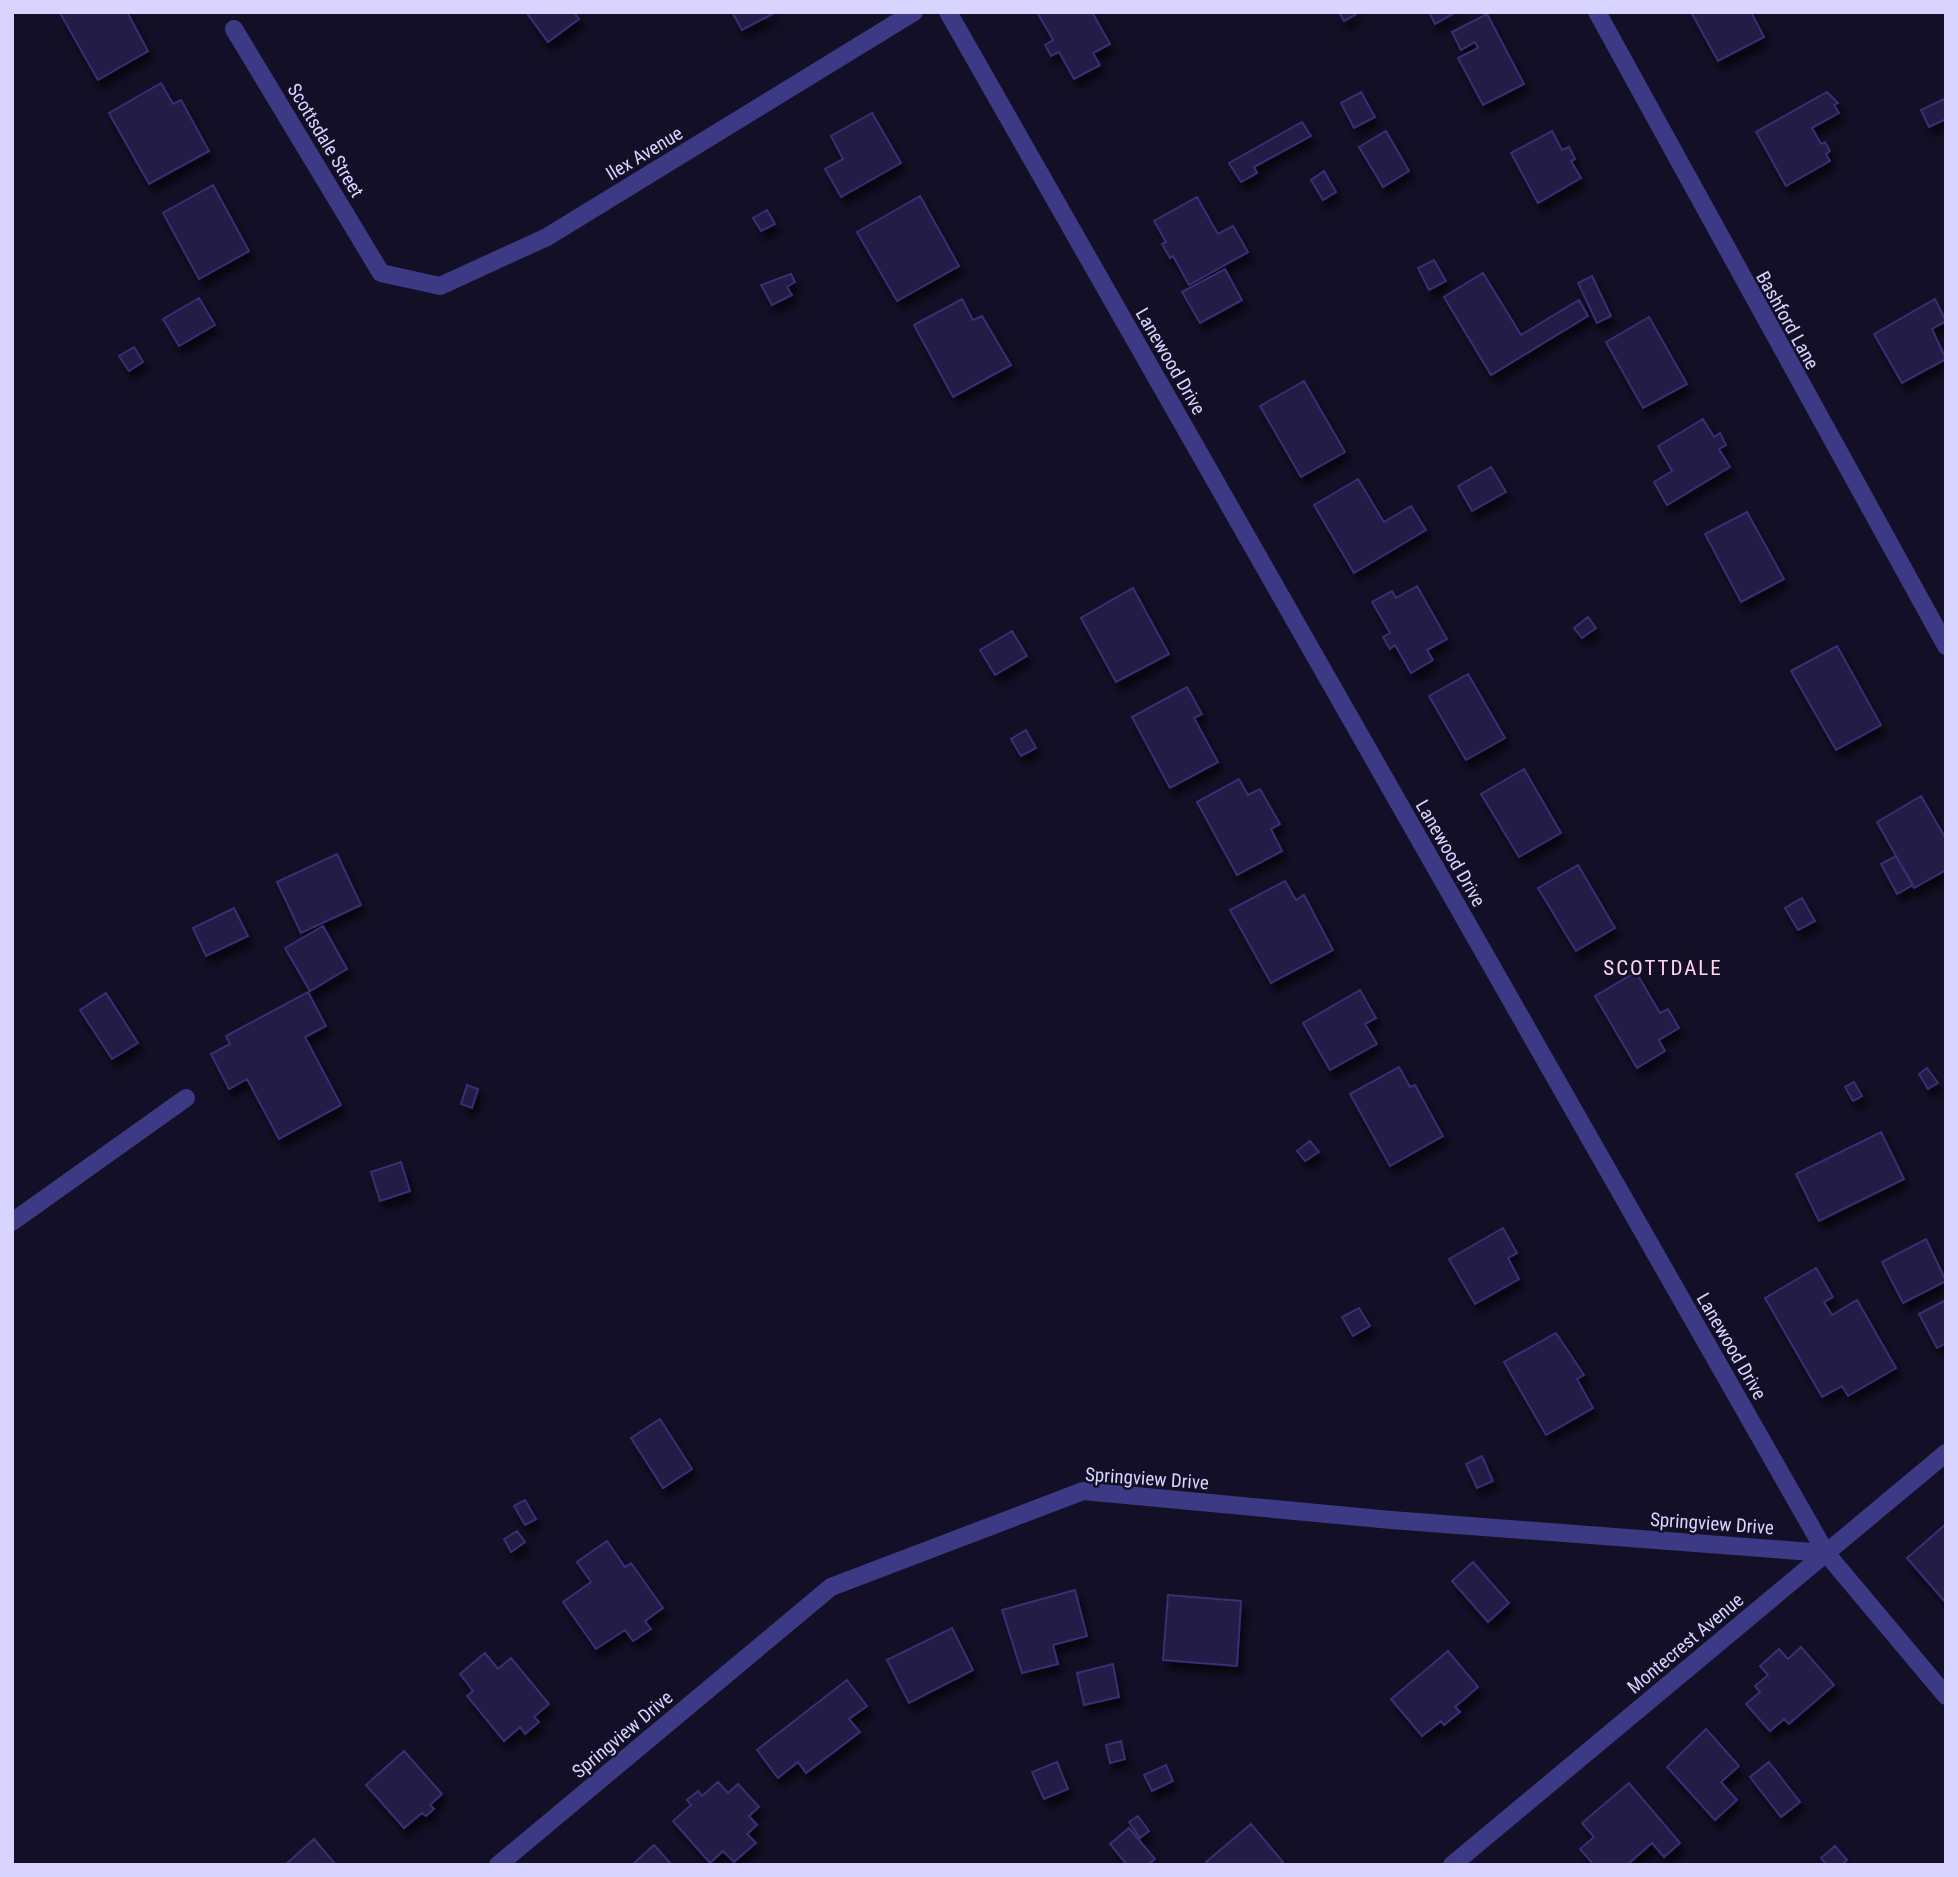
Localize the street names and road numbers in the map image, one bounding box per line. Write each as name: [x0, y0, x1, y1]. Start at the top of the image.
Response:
street label: Scottsdale Street: [283, 79, 369, 201]
street label: Ilex Avenue: [602, 122, 687, 185]
street label: Bashford Lane: [1751, 267, 1824, 373]
street label: Lanewood Drive: [1131, 304, 1210, 419]
street label: Lanewood Drive: [1411, 796, 1490, 911]
street label: Lanewood Drive: [1692, 1289, 1771, 1404]
street label: Springview Drive: [1084, 1463, 1210, 1494]
street label: Springview Drive: [1649, 1508, 1775, 1539]
street label: Montecrest Avenue: [1623, 1588, 1748, 1699]
street label: Springview Drive: [567, 1686, 677, 1783]

